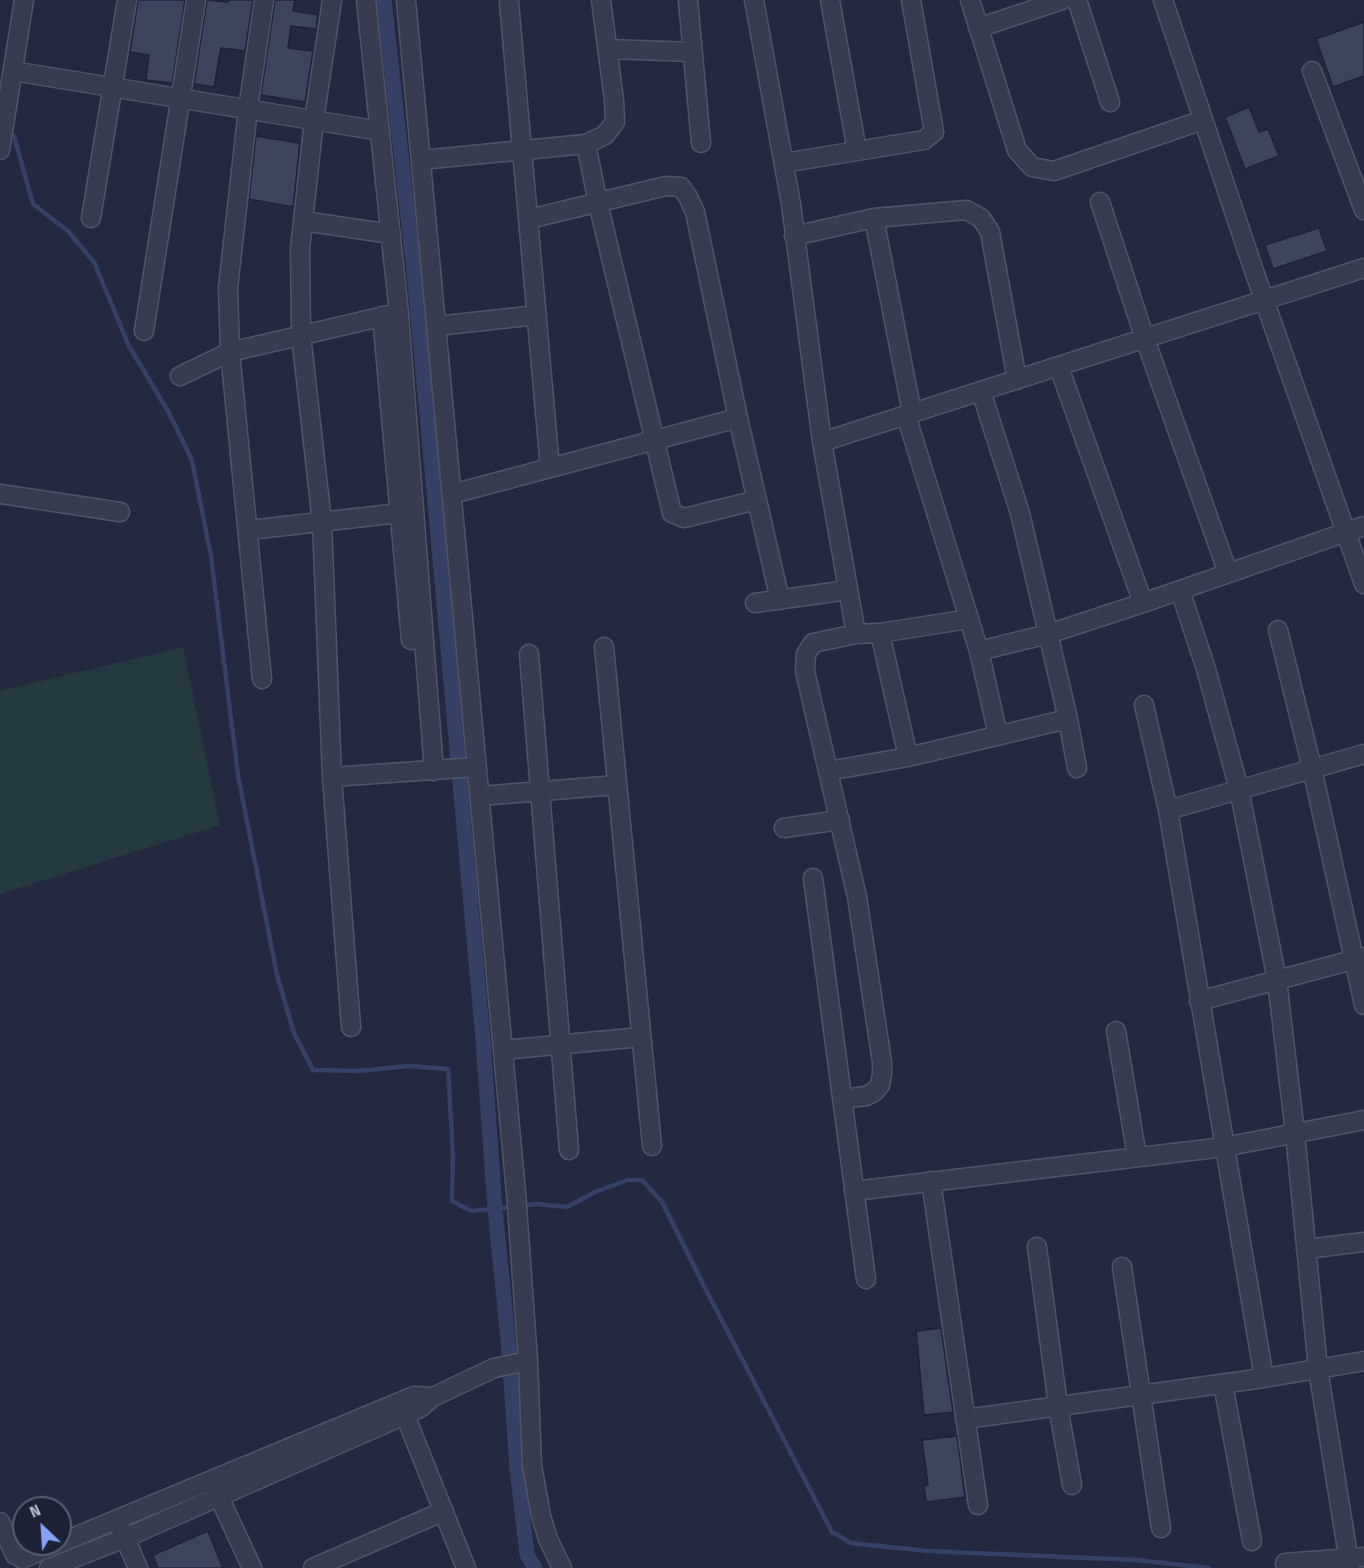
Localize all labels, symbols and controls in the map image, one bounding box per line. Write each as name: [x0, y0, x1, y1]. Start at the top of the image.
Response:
north arrow: [12, 1496, 72, 1556]
text: N: [27, 1500, 43, 1522]

